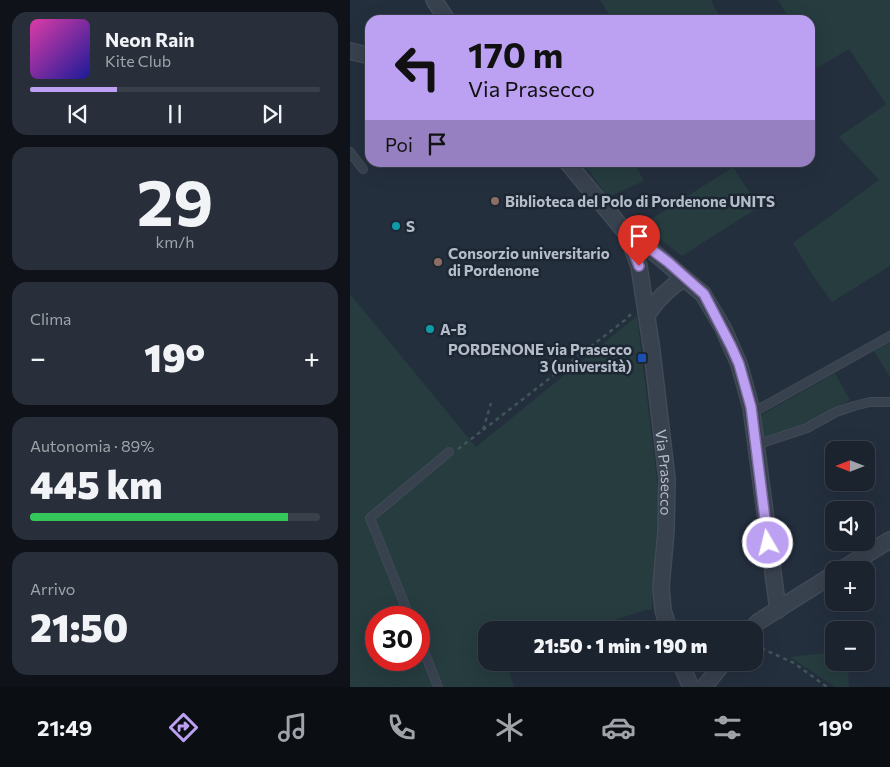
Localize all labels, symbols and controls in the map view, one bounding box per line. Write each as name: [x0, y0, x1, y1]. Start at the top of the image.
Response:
text: Neon Rain: [105, 28, 195, 51]
text: 170 m: [468, 32, 563, 75]
icon: left: [385, 35, 450, 100]
text: Kite Club: [105, 51, 171, 70]
text: Via Prasecco: [468, 75, 595, 102]
icon: previous: [64, 100, 92, 128]
icon: pause: [161, 100, 189, 128]
icon: next: [258, 100, 286, 128]
icon: arrive: [423, 130, 451, 158]
text: Poi: [385, 133, 413, 156]
text: 29: [137, 160, 213, 239]
place label: Biblioteca del Polo di Pordenone UNITS: [505, 192, 775, 210]
marker: Biblioteca del Polo di Pordenone UNITS: [489, 195, 501, 207]
pin: [618, 215, 660, 266]
place label: S: [406, 217, 415, 235]
marker: S: [390, 220, 402, 232]
icon: arrive: [625, 222, 653, 250]
text: km/h: [156, 232, 194, 251]
place label: Consorzio universitario di Pordenone: [448, 244, 610, 279]
marker: Consorzio universitario di Pordenone: [432, 256, 444, 268]
text: Clima: [30, 309, 71, 328]
place label: A-B: [440, 320, 467, 338]
marker: A-B: [424, 323, 436, 335]
text: 19°: [144, 333, 205, 380]
text: −: [30, 340, 46, 374]
text: +: [304, 340, 320, 374]
place label: PORDENONE via Prasecco 3 (università): [448, 340, 632, 375]
marker: PORDENONE via Prasecco 3 (università): [636, 352, 648, 364]
street label: Via Prasecco: [652, 428, 676, 516]
text: Autonomia · 89%: [30, 436, 154, 455]
north arrow: [825, 441, 875, 491]
map controls: [825, 441, 875, 671]
text: 445 km: [30, 460, 163, 507]
button: sound: [825, 501, 875, 551]
position arrow: [741, 516, 793, 568]
button: +: [825, 561, 875, 611]
text: Arrivo: [30, 579, 75, 598]
text: 21:50: [30, 603, 128, 650]
speed limit sign: 30: [365, 606, 430, 671]
button: −: [825, 621, 875, 671]
text: 21:50 · 1 min · 190 m: [534, 634, 707, 657]
icon: directions: [166, 710, 201, 745]
icon: music: [275, 710, 310, 745]
icon: phone: [384, 710, 419, 745]
icon: climate: [492, 710, 527, 745]
icon: car: [601, 710, 636, 745]
icon: filters: [710, 710, 745, 745]
text: 21:49: [37, 714, 92, 741]
text: 19°: [819, 714, 853, 741]

